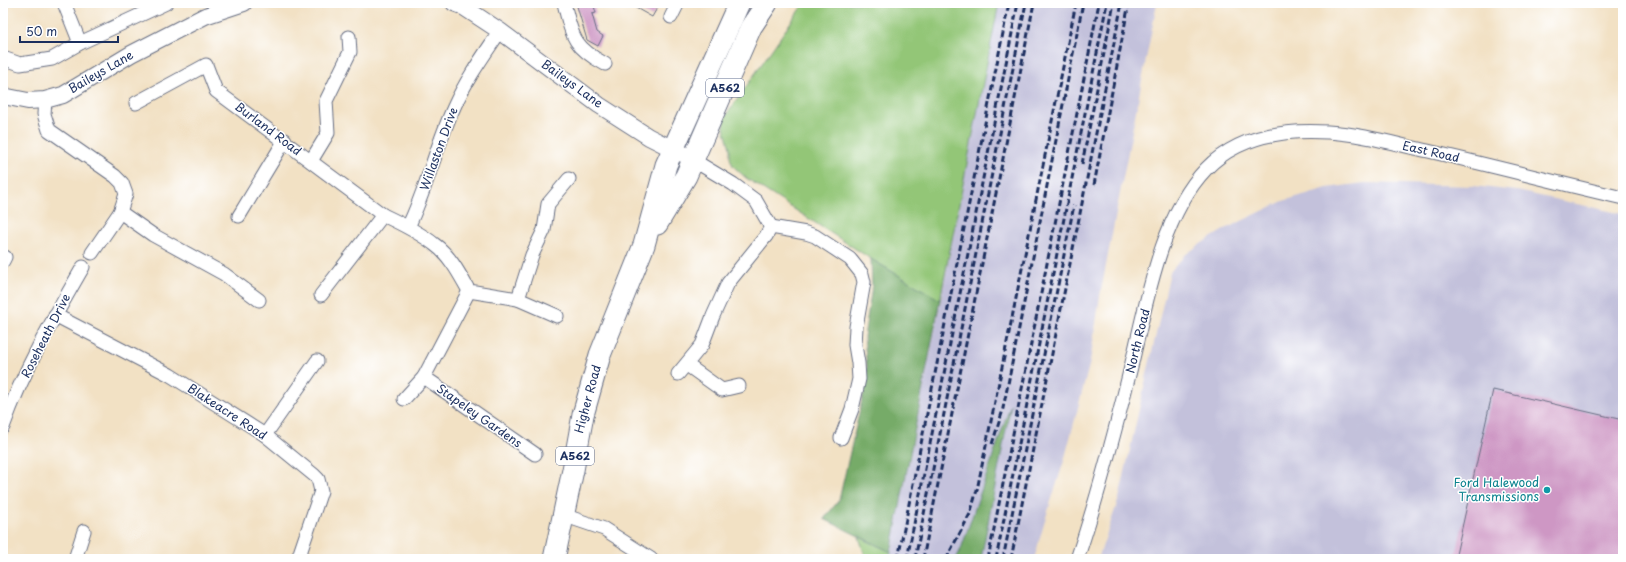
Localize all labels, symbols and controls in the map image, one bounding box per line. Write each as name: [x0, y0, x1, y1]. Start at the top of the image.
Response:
scale bar: [20, 18, 118, 44]
text: 50 m: [26, 22, 57, 40]
street label: Baileys Lane: [65, 45, 136, 97]
street label: Baileys Lane: [538, 55, 607, 112]
road number: A562: [706, 79, 744, 97]
street label: Burland Road: [231, 97, 306, 159]
street label: Willaston Drive: [415, 105, 461, 193]
street label: East Road: [1401, 136, 1461, 166]
street label: Roseheath Drive: [16, 290, 74, 381]
street label: North Road: [1120, 307, 1154, 375]
street label: Higher Road: [569, 363, 605, 435]
street label: Blakeacre Road: [184, 379, 271, 444]
street label: Stapeley Gardens: [433, 379, 526, 452]
road number: A562: [556, 447, 594, 465]
place label: Ford Halewood Transmissions: [1453, 473, 1540, 505]
marker: Ford Halewood Transmissions: [1542, 485, 1552, 495]

